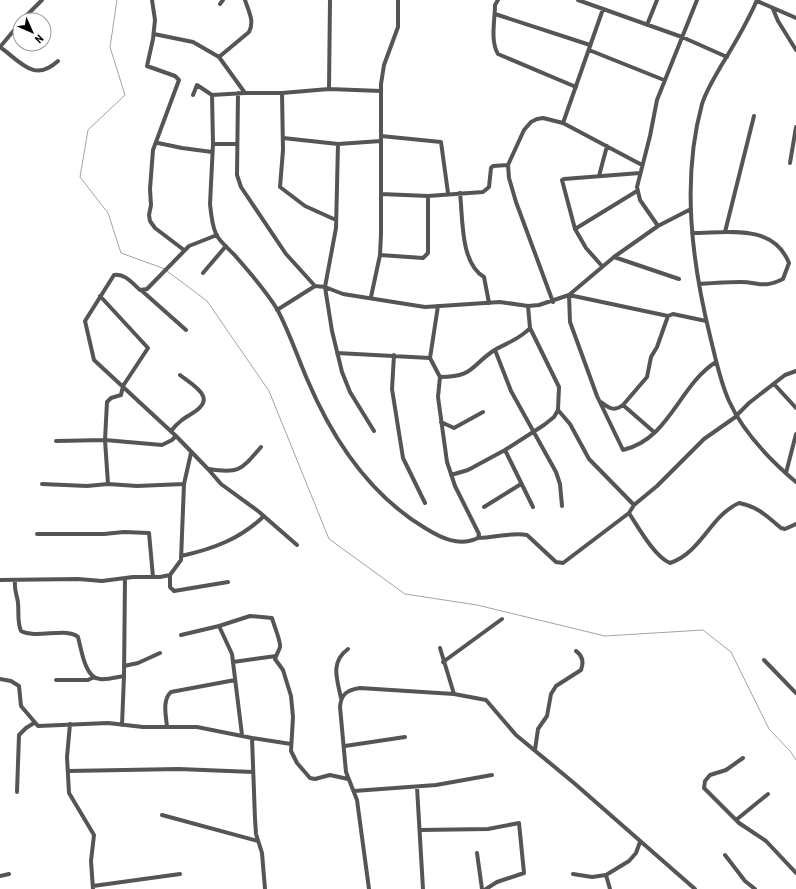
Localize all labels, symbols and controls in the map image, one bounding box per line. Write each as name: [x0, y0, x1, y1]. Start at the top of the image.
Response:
north arrow: [12, 12, 52, 52]
text: N: [32, 32, 46, 46]

